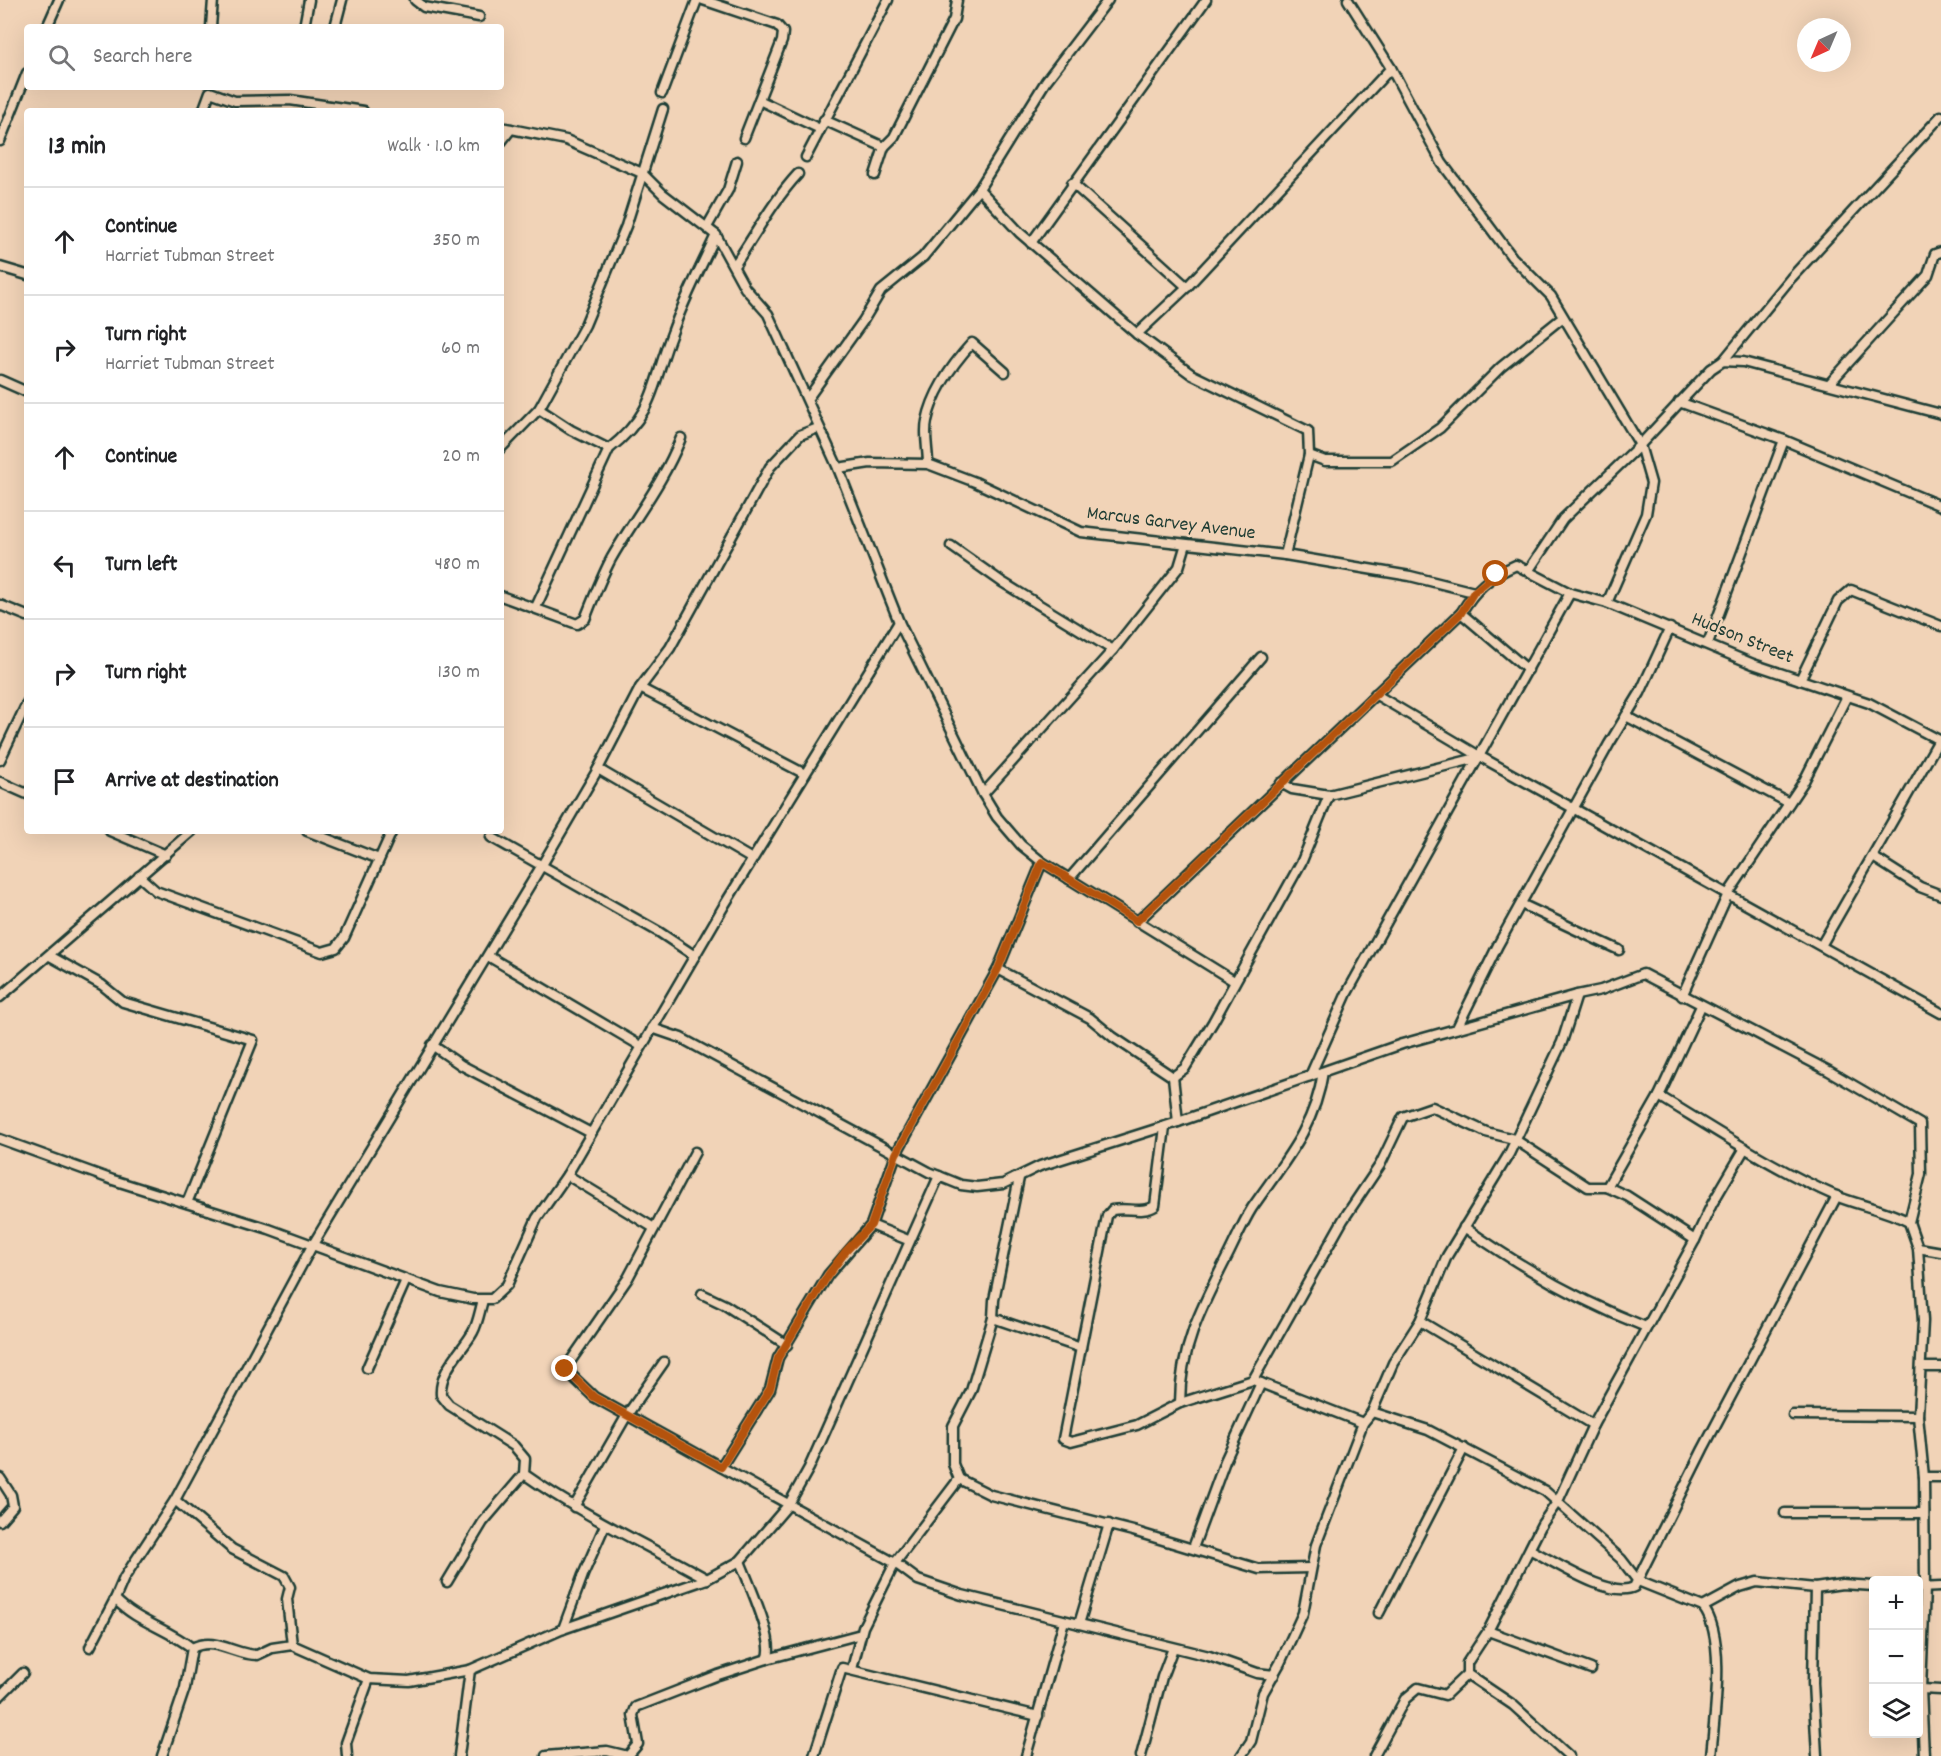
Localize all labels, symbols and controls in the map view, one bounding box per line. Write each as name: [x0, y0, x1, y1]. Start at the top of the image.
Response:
north arrow: [1797, 18, 1851, 72]
search box: [24, 24, 504, 90]
icon: search: [45, 41, 78, 74]
text: Search here: [93, 42, 192, 73]
text: 13 min: [48, 129, 106, 166]
text: Walk · 1.0 km: [387, 133, 480, 161]
text: Continue: [105, 212, 177, 243]
icon: ahead: [48, 225, 81, 258]
text: 350 m: [433, 227, 480, 255]
text: Harriet Tubman Street: [105, 243, 275, 271]
text: Turn right: [105, 320, 187, 351]
icon: right: [48, 333, 81, 366]
text: 60 m: [441, 335, 480, 363]
text: Harriet Tubman Street: [105, 351, 275, 379]
icon: ahead: [48, 441, 81, 474]
text: Continue: [105, 442, 177, 473]
text: 20 m: [442, 443, 480, 471]
street label: Marcus Garvey Avenue: [1085, 500, 1257, 548]
icon: left: [48, 549, 81, 582]
text: Turn left: [105, 550, 177, 581]
text: 480 m: [434, 551, 480, 579]
route start: [1482, 560, 1508, 586]
street label: Hudson Street: [1687, 606, 1797, 672]
icon: right: [48, 657, 81, 690]
text: Turn right: [105, 658, 187, 689]
text: 130 m: [438, 659, 480, 687]
icon: arrive: [48, 765, 81, 798]
text: Arrive at destination: [105, 766, 279, 797]
route end: [551, 1355, 577, 1381]
map controls: [1869, 1576, 1923, 1738]
button: +: [1869, 1576, 1923, 1630]
button: −: [1869, 1630, 1923, 1684]
button: layers: [1869, 1684, 1923, 1738]

